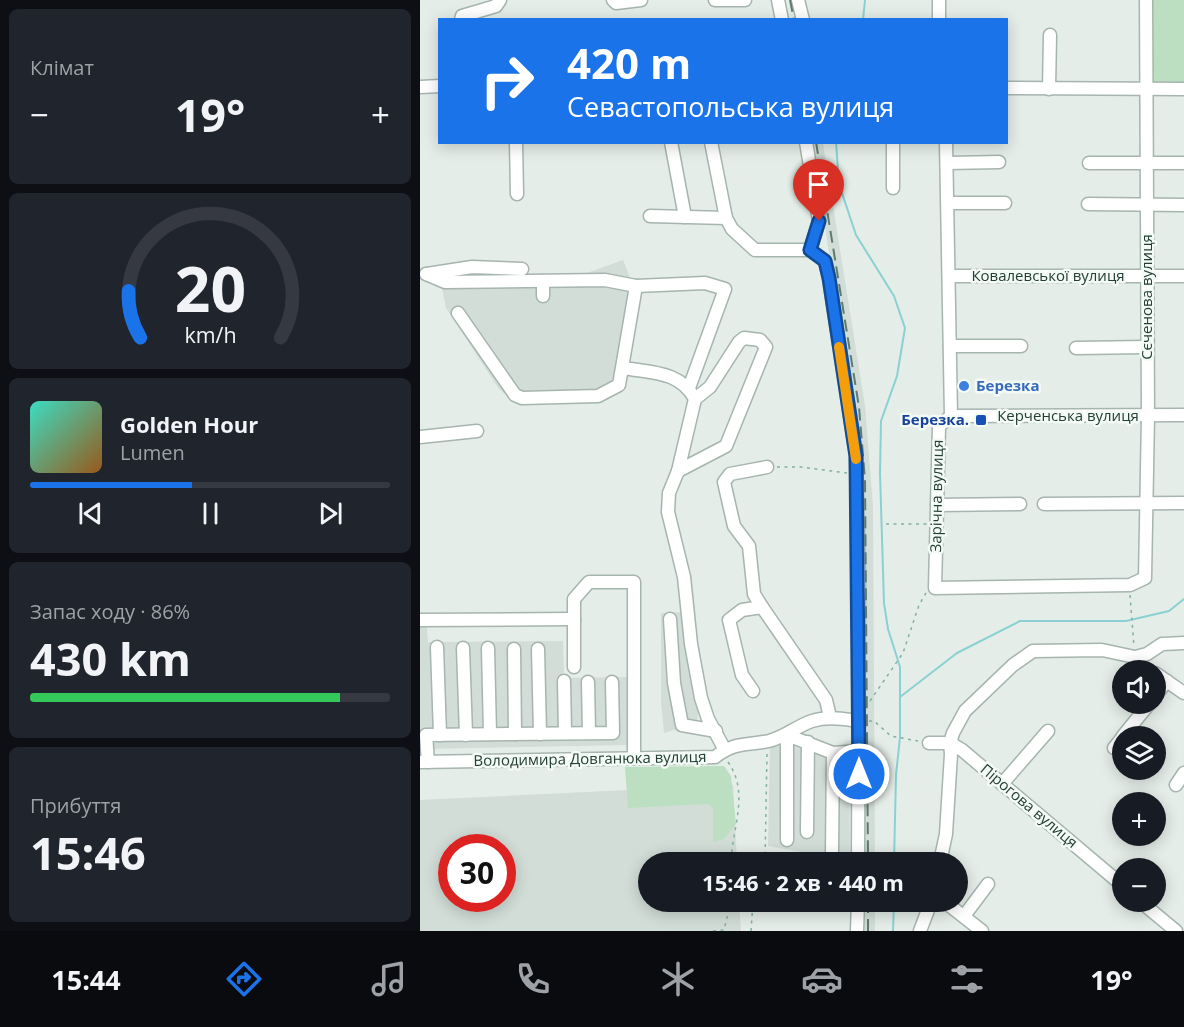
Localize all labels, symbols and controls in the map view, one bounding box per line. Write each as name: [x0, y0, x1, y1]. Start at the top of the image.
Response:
text: 420 m: [567, 34, 691, 91]
icon: right: [468, 42, 546, 120]
text: Клімат: [30, 54, 94, 81]
text: 19°: [175, 84, 245, 145]
text: Севастопольська вулиця: [567, 88, 894, 125]
text: −: [30, 92, 49, 137]
text: +: [371, 92, 390, 137]
pin: [793, 159, 844, 221]
icon: arrive: [802, 168, 835, 201]
street label: Сєченова вулиця: [1136, 234, 1156, 360]
text: 20: [174, 245, 246, 330]
street label: Ковалевської вулиця: [971, 265, 1125, 285]
text: km/h: [184, 321, 236, 350]
place label: Березка: [976, 375, 1039, 395]
marker: Березка: [957, 379, 971, 393]
street label: Керченська вулиця: [997, 405, 1139, 425]
text: Golden Hour: [120, 409, 258, 439]
place label: Березка.: [901, 409, 969, 429]
marker: Березка.: [974, 413, 988, 427]
text: Lumen: [120, 439, 185, 466]
street label: Зарічна вулиця: [925, 439, 947, 553]
icon: previous: [74, 497, 107, 530]
icon: pause: [194, 497, 227, 530]
icon: next: [314, 497, 347, 530]
text: Запас ходу · 86%: [30, 598, 190, 625]
text: 430 km: [30, 628, 191, 689]
map controls: [1112, 660, 1166, 912]
button: sound: [1112, 660, 1166, 714]
button: layers: [1112, 726, 1166, 780]
position arrow: [827, 742, 891, 806]
street label: Володимира Довганюка вулиця: [473, 746, 707, 770]
street label: Пірогова вулиця: [977, 759, 1082, 852]
text: Прибуття: [30, 792, 121, 819]
button: +: [1112, 792, 1166, 846]
text: 15:46: [30, 822, 146, 883]
speed limit sign: 30: [438, 834, 516, 912]
button: −: [1112, 858, 1166, 912]
text: 15:46 · 2 хв · 440 m: [702, 867, 904, 897]
icon: directions: [223, 958, 265, 1000]
icon: music: [368, 958, 410, 1000]
icon: phone: [512, 958, 554, 1000]
icon: climate: [657, 958, 699, 1000]
icon: car: [801, 958, 843, 1000]
icon: filters: [946, 958, 988, 1000]
text: 15:44: [51, 961, 121, 998]
text: 19°: [1090, 961, 1133, 998]

